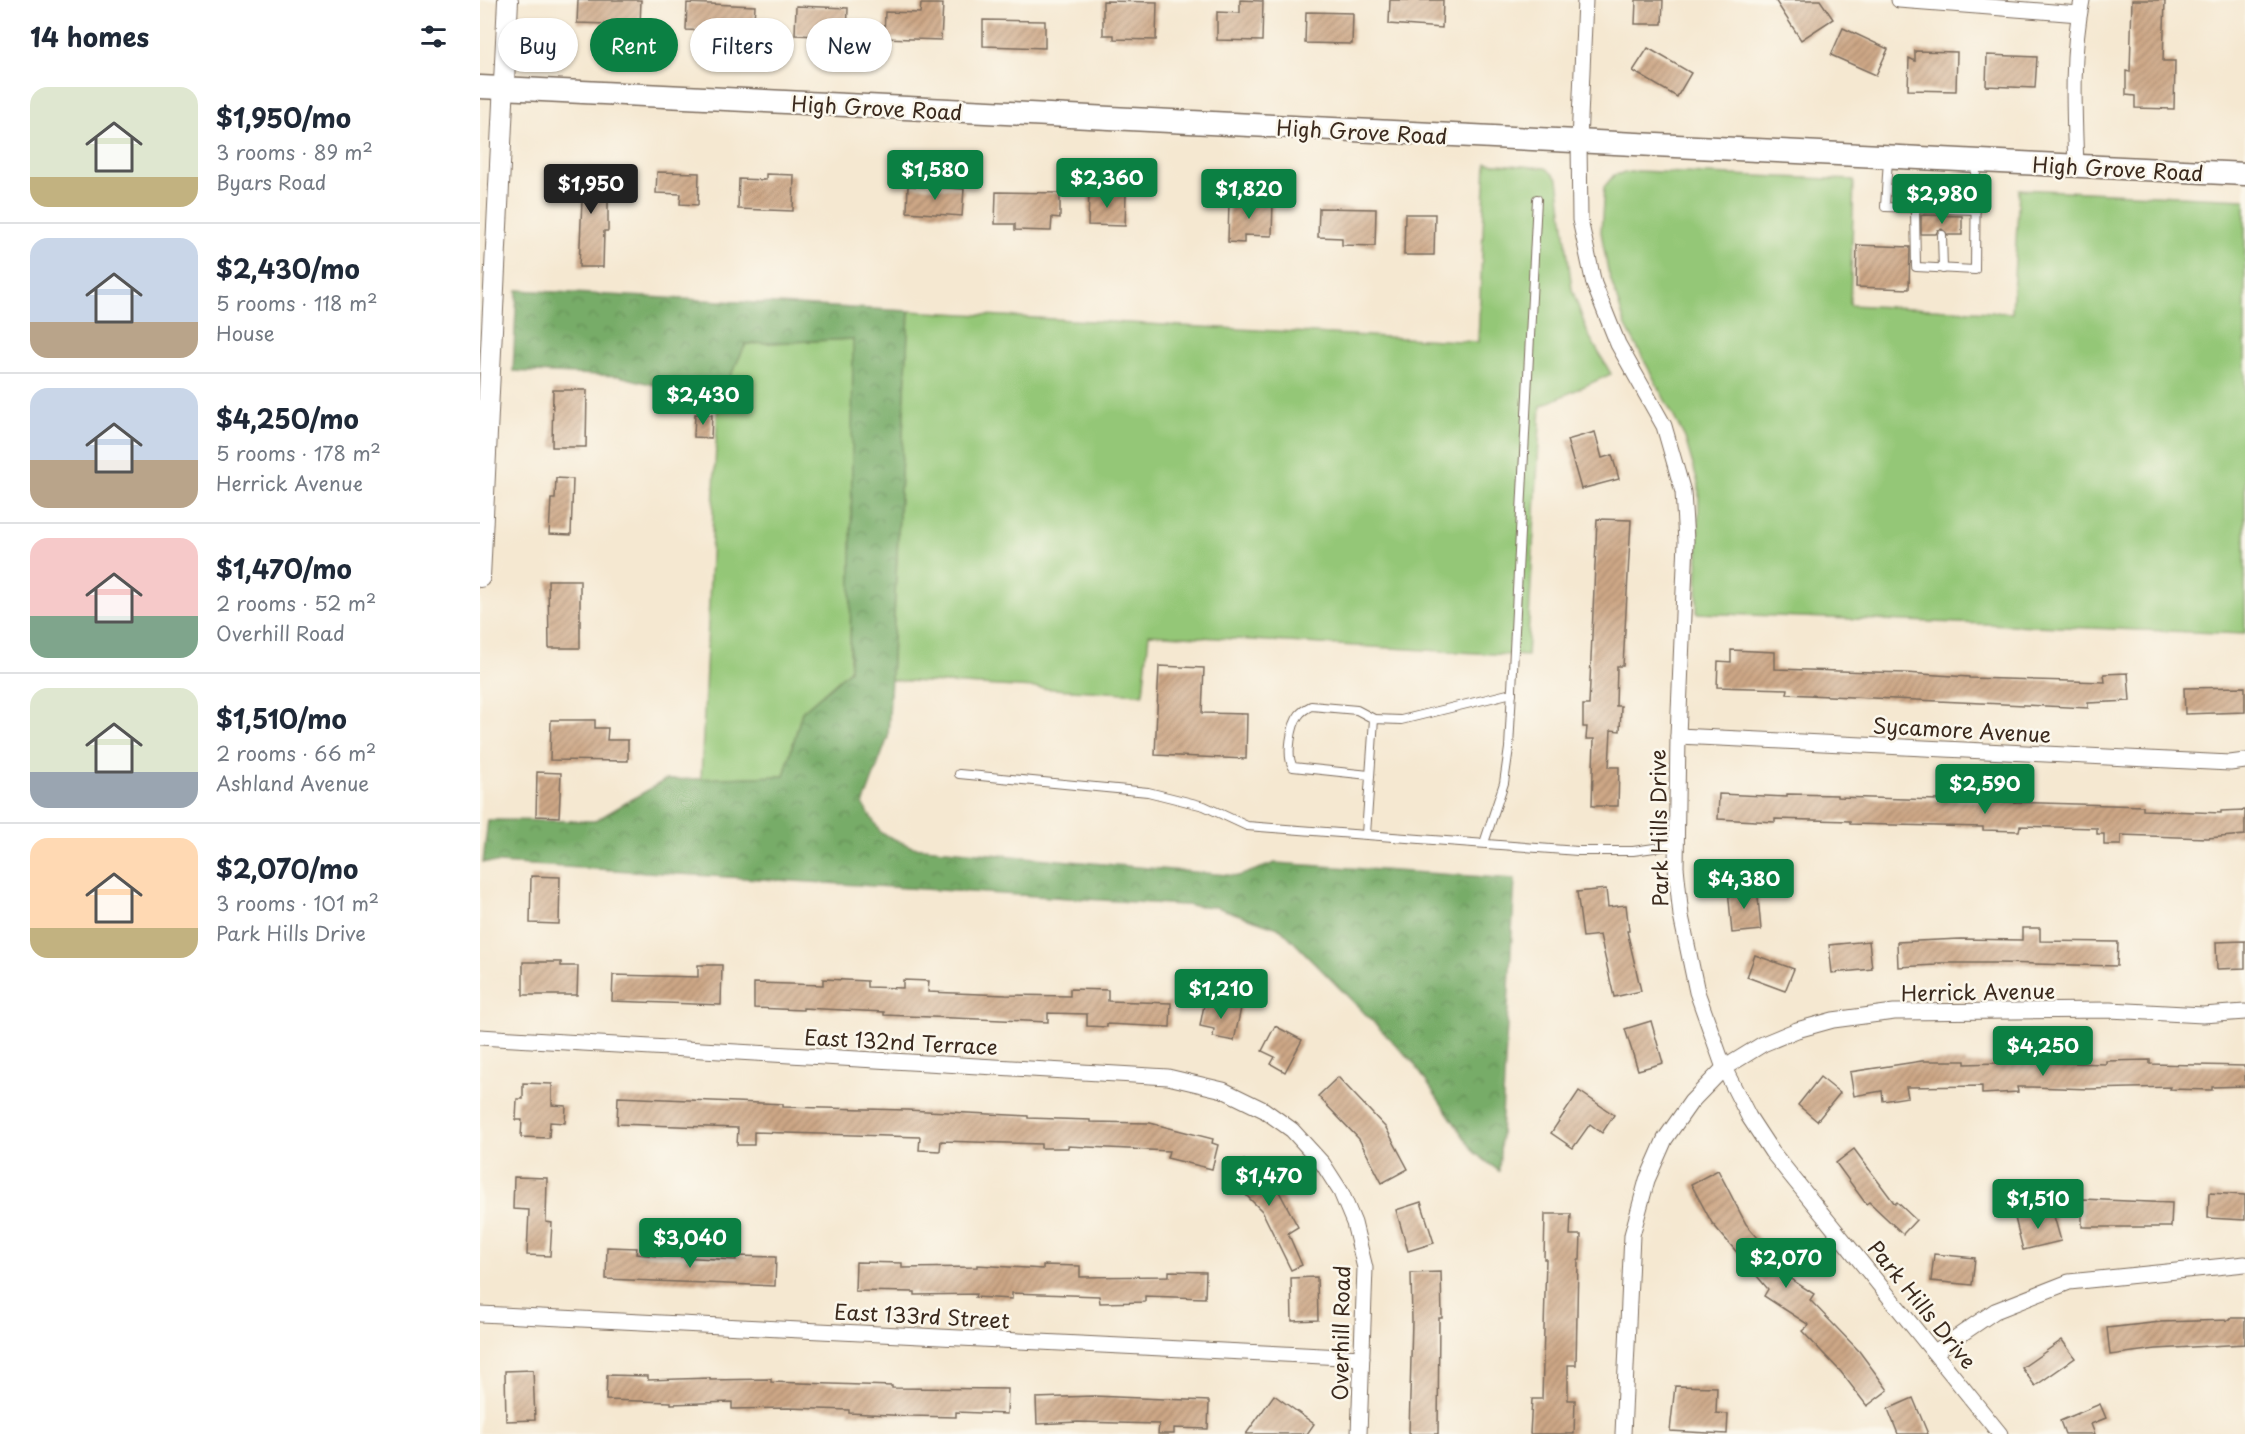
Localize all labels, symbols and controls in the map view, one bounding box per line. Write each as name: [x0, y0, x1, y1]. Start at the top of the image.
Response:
text: 14 homes: [30, 17, 149, 56]
chip: Buy: [498, 18, 578, 72]
chip: Rent: [590, 18, 678, 72]
chip: Filters: [690, 18, 794, 72]
chip: New: [806, 18, 892, 72]
icon: filters: [417, 20, 450, 53]
street label: High Grove Road: [791, 87, 963, 127]
text: $1,950/mo: [216, 98, 351, 137]
icon: home: [78, 111, 150, 183]
street label: High Grove Road: [1276, 111, 1448, 151]
text: 3 rooms · 89 m²: [216, 137, 373, 167]
street label: High Grove Road: [2032, 148, 2204, 188]
pin: $1,580: [886, 150, 984, 201]
text: $1,580: [901, 154, 969, 184]
pin: $2,360: [1058, 158, 1156, 209]
text: $2,360: [1070, 162, 1144, 192]
pin: $1,950: [542, 164, 640, 215]
text: Byars Road: [216, 167, 326, 197]
text: $1,950: [558, 168, 624, 198]
pin: $1,820: [1200, 169, 1298, 220]
text: $1,820: [1215, 173, 1283, 203]
pin: $2,980: [1893, 174, 1991, 225]
text: $2,980: [1906, 178, 1978, 208]
text: $2,430/mo: [216, 249, 360, 288]
icon: home: [78, 262, 150, 334]
text: 5 rooms · 118 m²: [216, 288, 378, 318]
text: House: [216, 318, 275, 348]
pin: $2,430: [654, 375, 752, 426]
text: $2,430: [666, 379, 740, 409]
text: $4,250/mo: [216, 399, 359, 438]
icon: home: [78, 412, 150, 484]
text: 5 rooms · 178 m²: [216, 438, 381, 468]
text: Herrick Avenue: [216, 468, 363, 498]
text: $1,470/mo: [216, 549, 352, 588]
icon: home: [78, 562, 150, 634]
text: 2 rooms · 52 m²: [216, 588, 376, 618]
text: Overhill Road: [216, 618, 345, 648]
text: $1,510/mo: [216, 699, 347, 738]
street label: Sycamore Avenue: [1872, 708, 2052, 750]
icon: home: [78, 712, 150, 784]
text: 2 rooms · 66 m²: [216, 738, 376, 768]
street label: Park Hills Drive: [1641, 749, 1675, 907]
pin: $2,590: [1936, 764, 2034, 815]
text: Ashland Avenue: [216, 768, 369, 798]
text: $2,590: [1949, 768, 2021, 798]
text: $2,070/mo: [216, 849, 358, 888]
pin: $4,380: [1695, 859, 1793, 910]
icon: home: [78, 862, 150, 934]
text: $4,380: [1708, 863, 1780, 893]
text: 3 rooms · 101 m²: [216, 888, 379, 918]
text: Park Hills Drive: [216, 918, 366, 948]
pin: $1,210: [1172, 969, 1270, 1020]
text: $1,210: [1189, 973, 1253, 1003]
street label: Herrick Avenue: [1901, 974, 2055, 1008]
street label: East 132nd Terrace: [803, 1020, 999, 1062]
pin: $4,250: [1994, 1026, 2092, 1077]
text: $4,250: [2007, 1030, 2079, 1060]
pin: $1,470: [1220, 1156, 1318, 1207]
text: $1,470: [1236, 1160, 1302, 1190]
pin: $1,510: [1989, 1179, 2087, 1230]
text: $1,510: [2007, 1183, 2070, 1213]
pin: $3,040: [641, 1218, 739, 1269]
text: $3,040: [653, 1222, 727, 1252]
street label: Park Hills Drive: [1861, 1233, 1985, 1375]
pin: $2,070: [1737, 1238, 1835, 1289]
text: $2,070: [1750, 1242, 1822, 1272]
street label: Overhill Road: [1323, 1265, 1357, 1401]
street label: East 133rd Street: [833, 1294, 1011, 1336]

